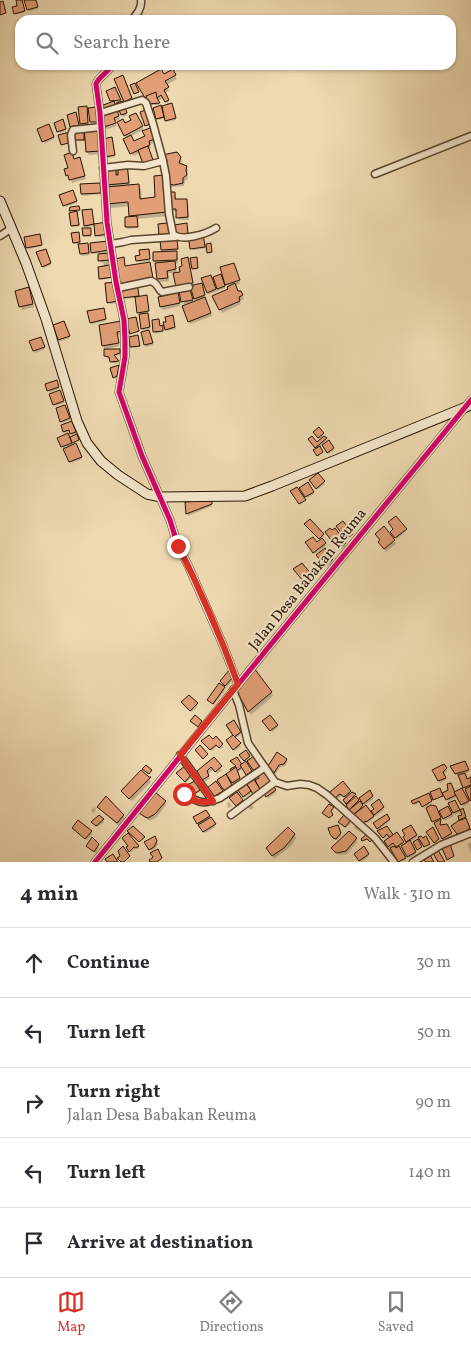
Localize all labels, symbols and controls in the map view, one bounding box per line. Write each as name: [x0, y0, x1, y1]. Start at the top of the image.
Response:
search box: [15, 15, 456, 70]
icon: search: [33, 29, 61, 57]
text: Search here: [73, 30, 170, 56]
street label: Jalan Desa Babakan Reuma: [244, 504, 372, 656]
route end: [167, 535, 190, 558]
route start: [173, 783, 196, 806]
text: 4 min: [20, 880, 79, 909]
text: Walk · 310 m: [364, 884, 451, 906]
icon: ahead: [20, 949, 48, 977]
text: Continue: [67, 950, 150, 976]
text: 30 m: [416, 952, 451, 974]
icon: left: [20, 1019, 48, 1047]
text: Turn left: [67, 1020, 146, 1046]
text: 50 m: [417, 1022, 451, 1044]
text: Turn right: [67, 1079, 160, 1105]
icon: right: [20, 1089, 48, 1117]
text: 90 m: [415, 1092, 451, 1114]
text: Jalan Desa Babakan Reuma: [67, 1105, 256, 1127]
icon: left: [20, 1159, 48, 1187]
text: Turn left: [67, 1160, 146, 1186]
text: 140 m: [409, 1162, 451, 1184]
icon: arrive: [20, 1229, 48, 1257]
text: Arrive at destination: [67, 1230, 253, 1256]
tab: Map: [57, 1288, 85, 1337]
tab: Directions: [199, 1288, 264, 1337]
tab: Saved: [378, 1288, 414, 1337]

